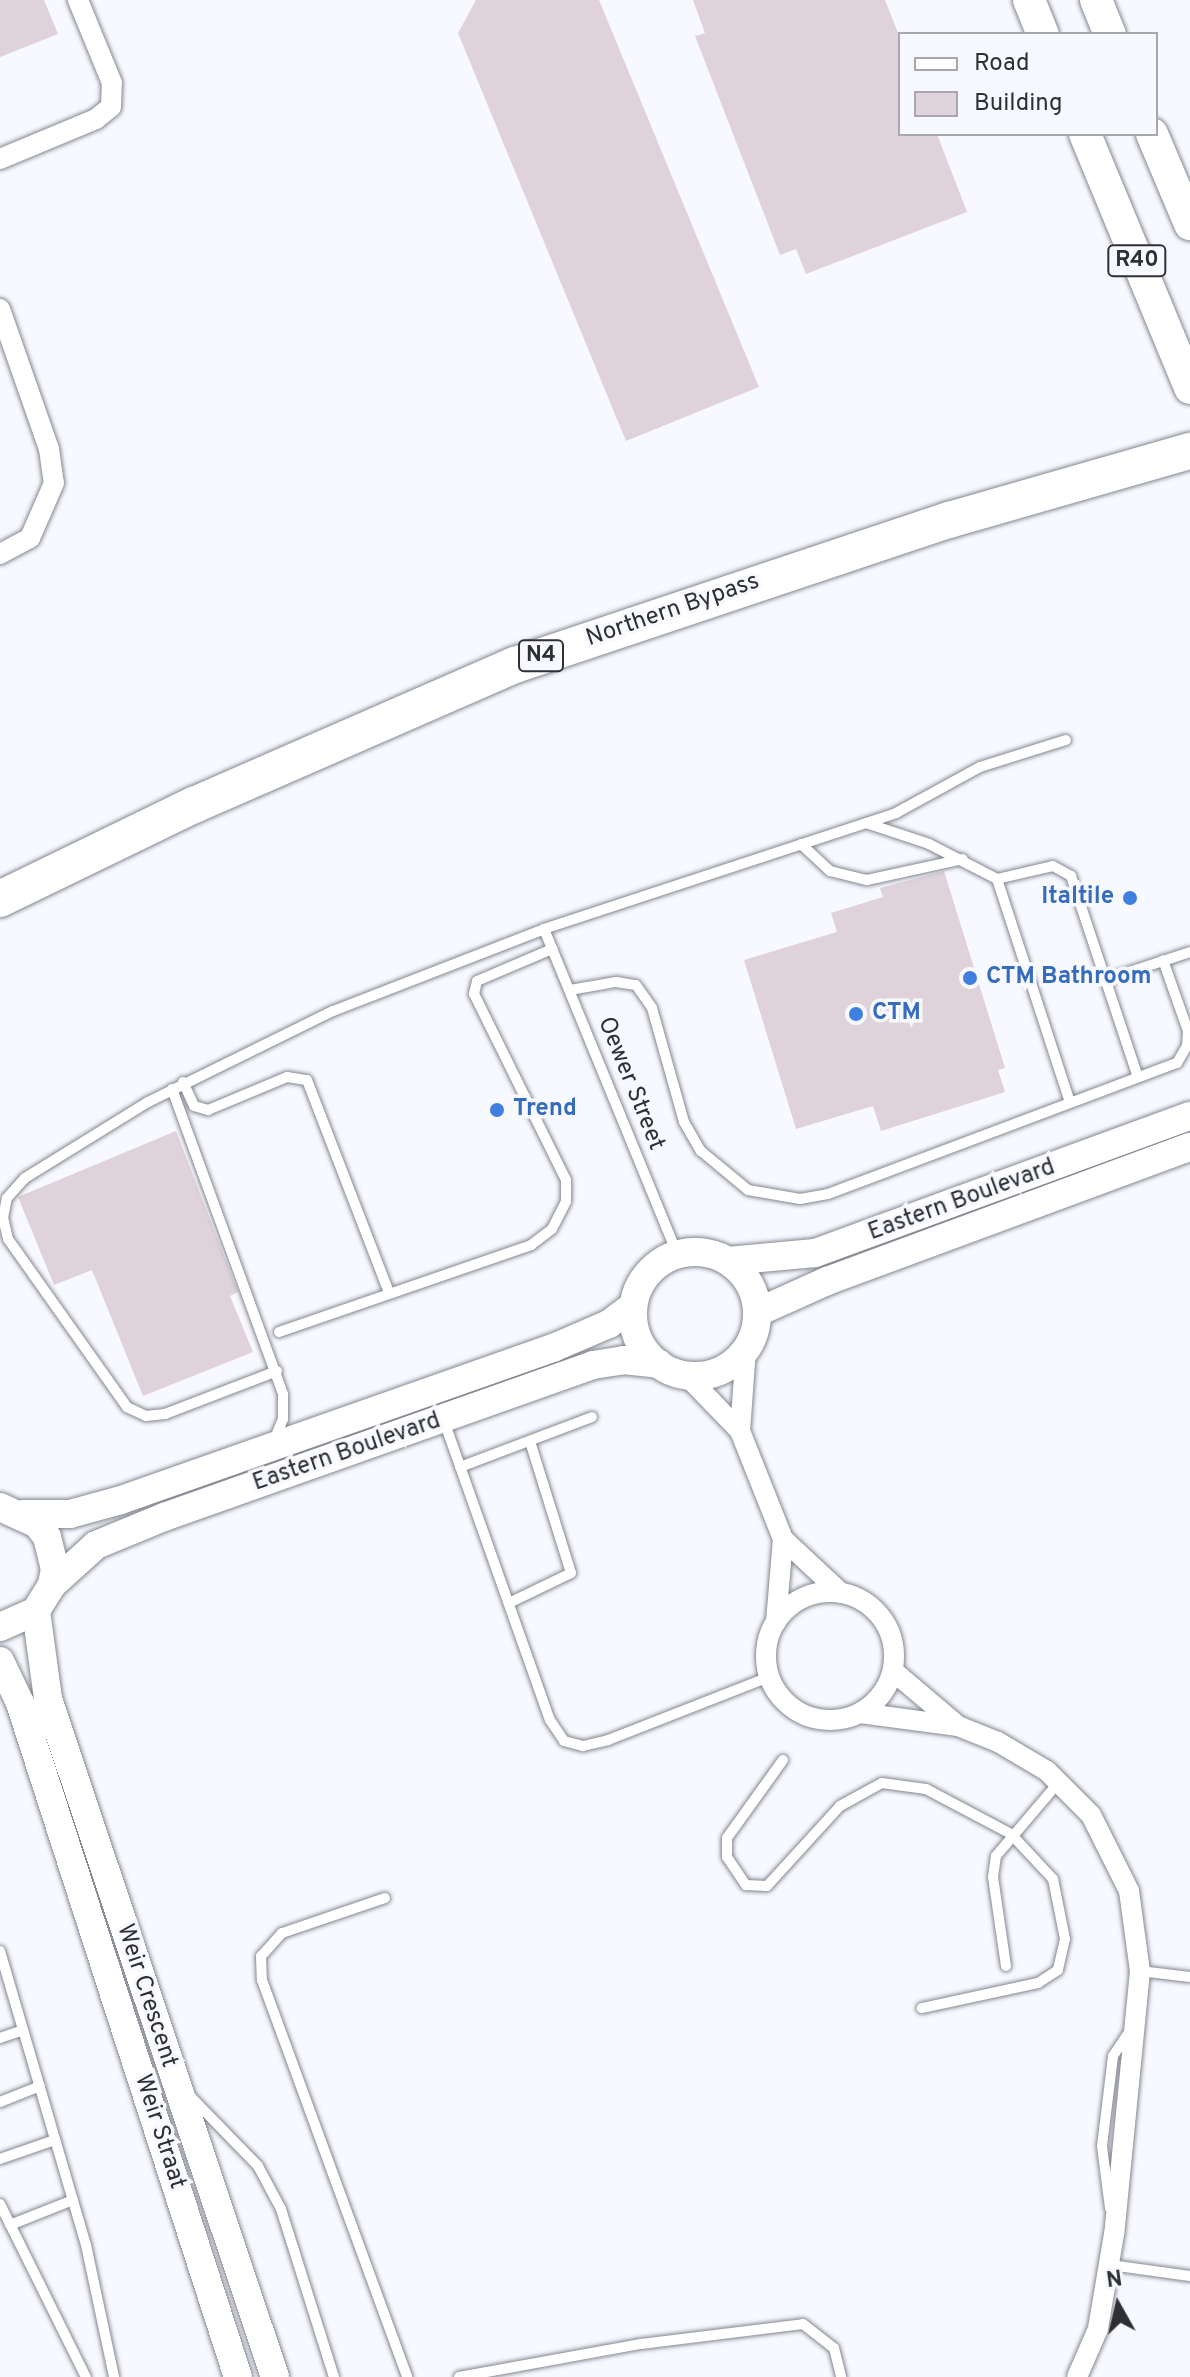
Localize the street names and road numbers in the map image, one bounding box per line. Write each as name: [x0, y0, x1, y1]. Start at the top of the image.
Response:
road number: R40: [1107, 243, 1167, 279]
street label: Northern Bypass: [583, 568, 763, 654]
road number: N4: [517, 638, 565, 674]
street label: Oewer Street: [590, 1013, 670, 1155]
street label: Eastern Boulevard: [865, 1154, 1059, 1248]
street label: Eastern Boulevard: [249, 1407, 445, 1499]
street label: Weir Crescent: [109, 1921, 183, 2071]
street label: Weir Straat: [127, 2071, 191, 2193]

